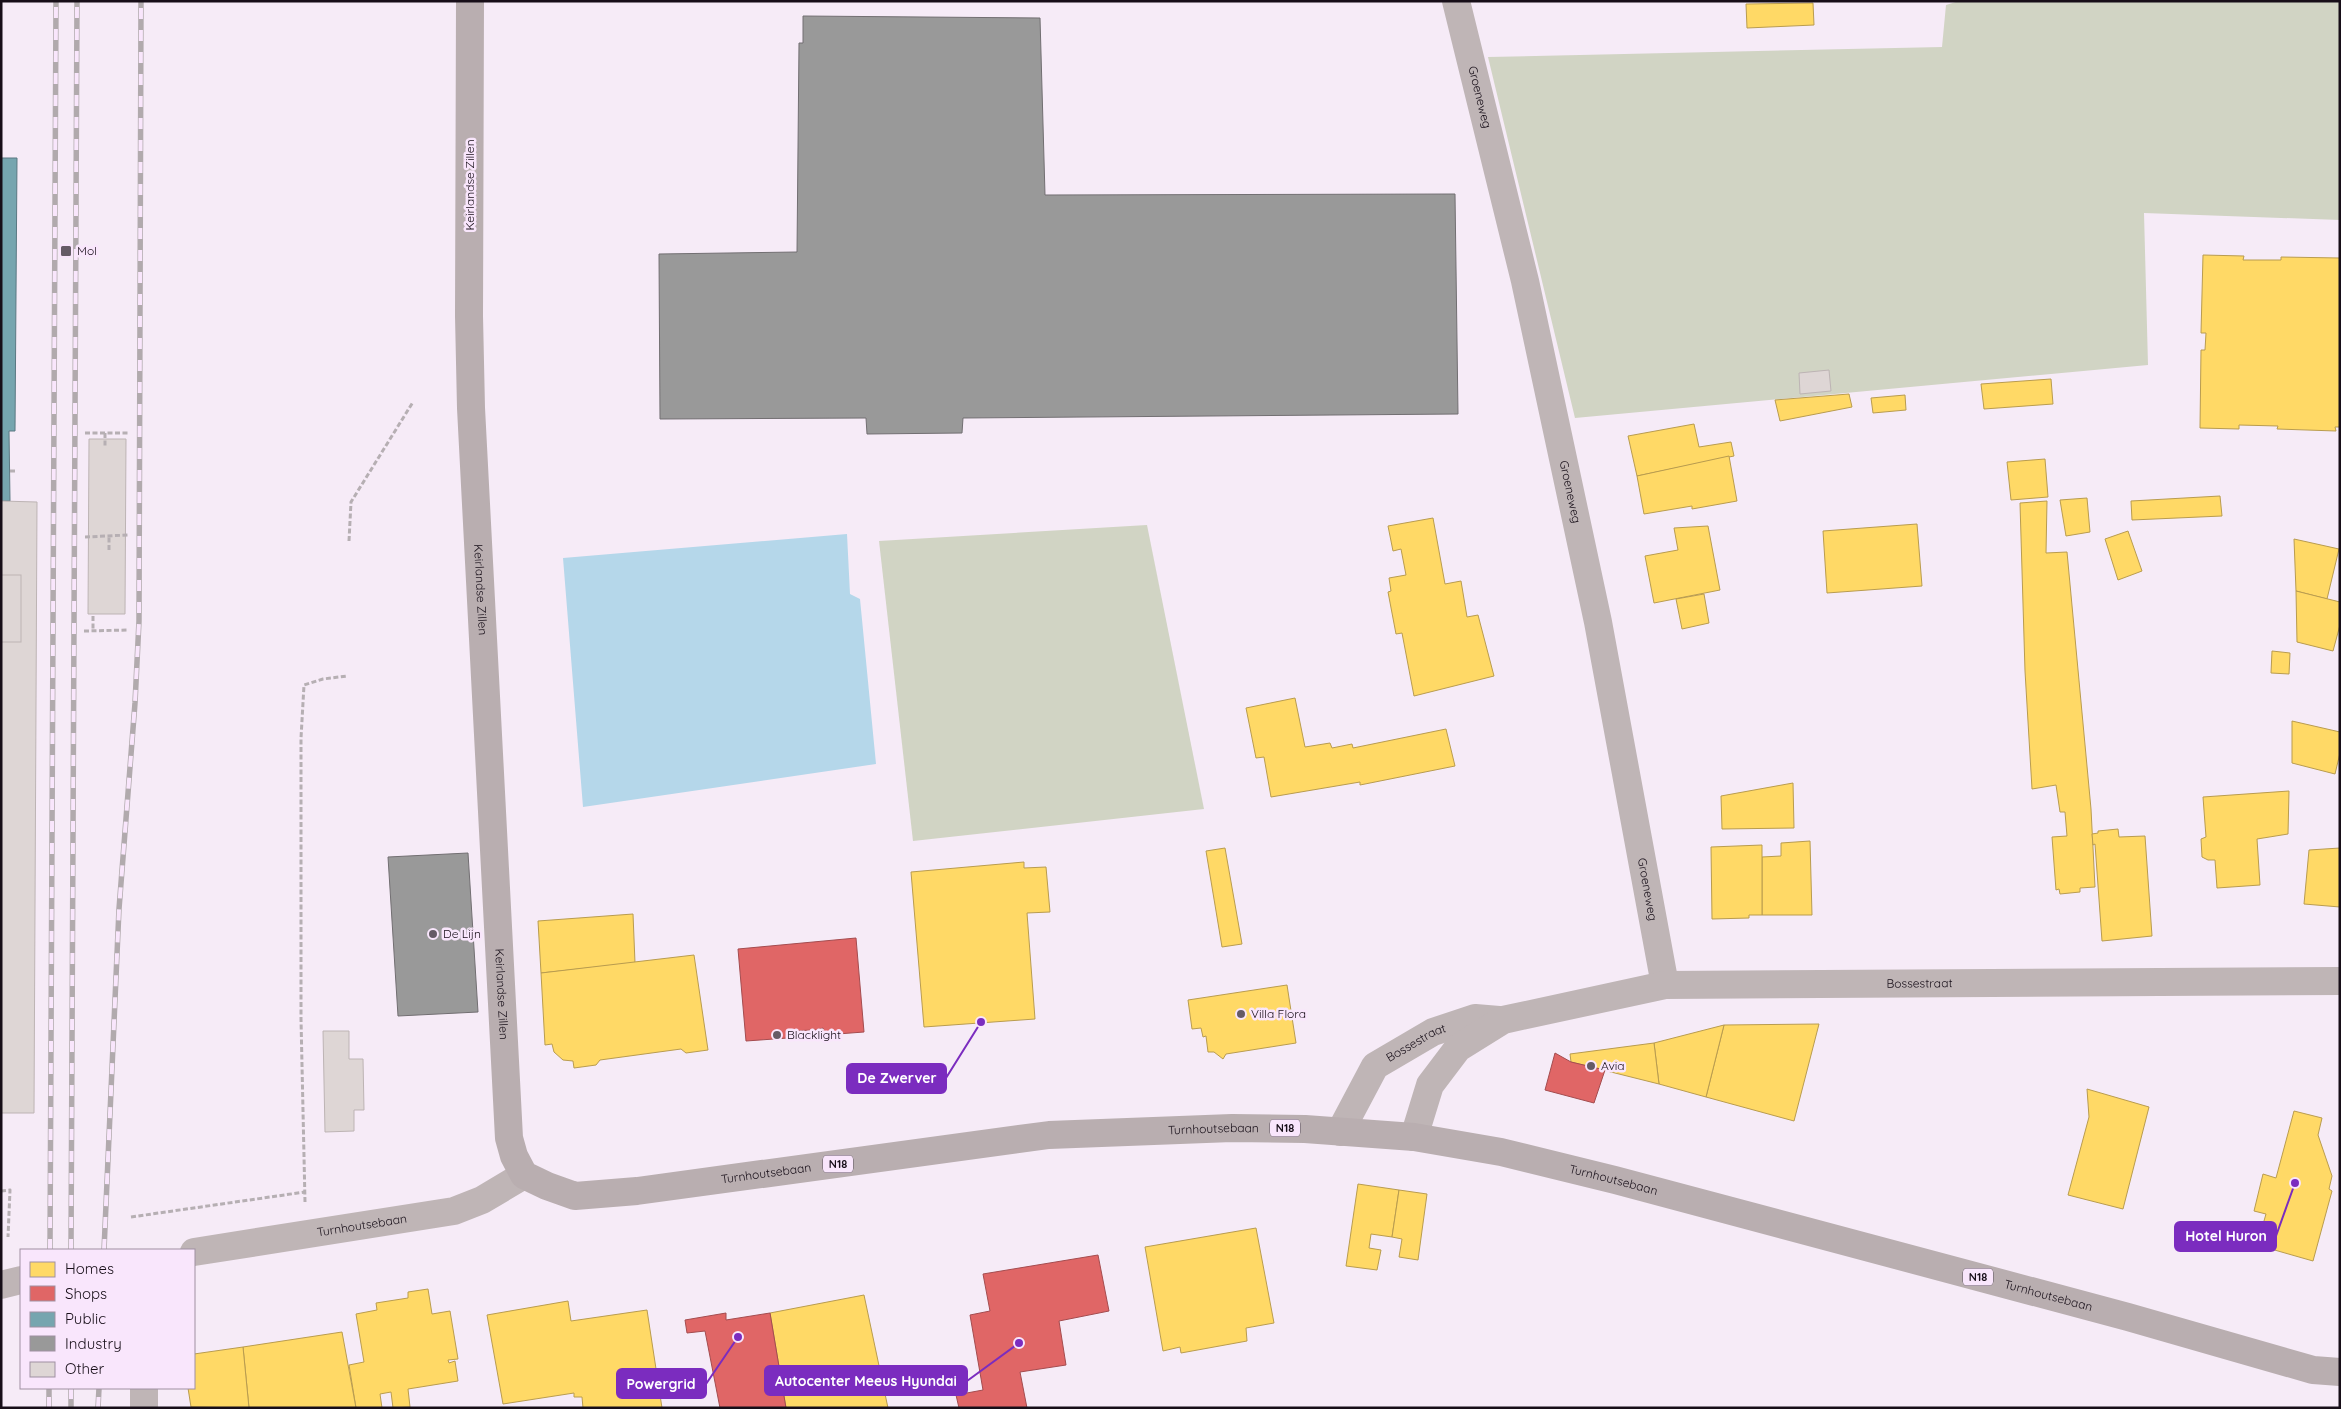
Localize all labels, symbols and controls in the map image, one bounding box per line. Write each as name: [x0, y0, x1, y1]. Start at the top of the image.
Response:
street label: Groeneweg: [1465, 64, 1495, 130]
street label: Keirlandse Zillen: [462, 139, 477, 231]
place label: Mol: [77, 243, 97, 258]
marker: Mol: [59, 244, 73, 258]
street label: Groeneweg: [1557, 459, 1585, 524]
street label: Keirlandse Zillen: [471, 544, 491, 636]
street label: Groeneweg: [1635, 857, 1661, 922]
place label: De Lijn: [443, 926, 481, 941]
marker: De Lijn: [427, 928, 439, 940]
street label: Keirlandse Zillen: [492, 948, 512, 1040]
street label: Bossestraat: [1886, 975, 1953, 991]
place label: Villa Flora: [1251, 1006, 1306, 1021]
marker: Villa Flora: [1235, 1008, 1247, 1020]
street label: Bossestraat: [1383, 1020, 1448, 1065]
place label: Blacklight: [787, 1027, 841, 1042]
marker: Blacklight: [771, 1029, 783, 1041]
place label: Avia: [1601, 1058, 1625, 1073]
marker: Avia: [1585, 1060, 1597, 1072]
callout: De Zwerver: [847, 1064, 946, 1093]
text: De Zwerver: [857, 1069, 937, 1087]
street label: Turnhoutsebaan: [1168, 1120, 1259, 1137]
road number: N18: [1270, 1120, 1300, 1136]
road number: N18: [823, 1156, 853, 1172]
street label: Turnhoutsebaan: [720, 1159, 812, 1186]
street label: Turnhoutsebaan: [1568, 1161, 1659, 1198]
street label: Turnhoutsebaan: [316, 1211, 408, 1240]
callout: Hotel Huron: [2175, 1222, 2276, 1251]
text: Hotel Huron: [2185, 1227, 2267, 1245]
legend: [20, 1249, 195, 1389]
text: Homes: [65, 1259, 114, 1278]
road number: N18: [1963, 1268, 1993, 1286]
street label: Turnhoutsebaan: [2003, 1276, 2094, 1314]
text: Shops: [65, 1284, 107, 1303]
text: Public: [65, 1309, 106, 1328]
text: Industry: [65, 1334, 122, 1353]
text: Other: [65, 1359, 105, 1378]
callout: Autocenter Meeus Hyundai: [765, 1366, 967, 1395]
callout: Powergrid: [617, 1369, 706, 1398]
text: Autocenter Meeus Hyundai: [775, 1372, 957, 1390]
text: Powergrid: [626, 1375, 696, 1393]

